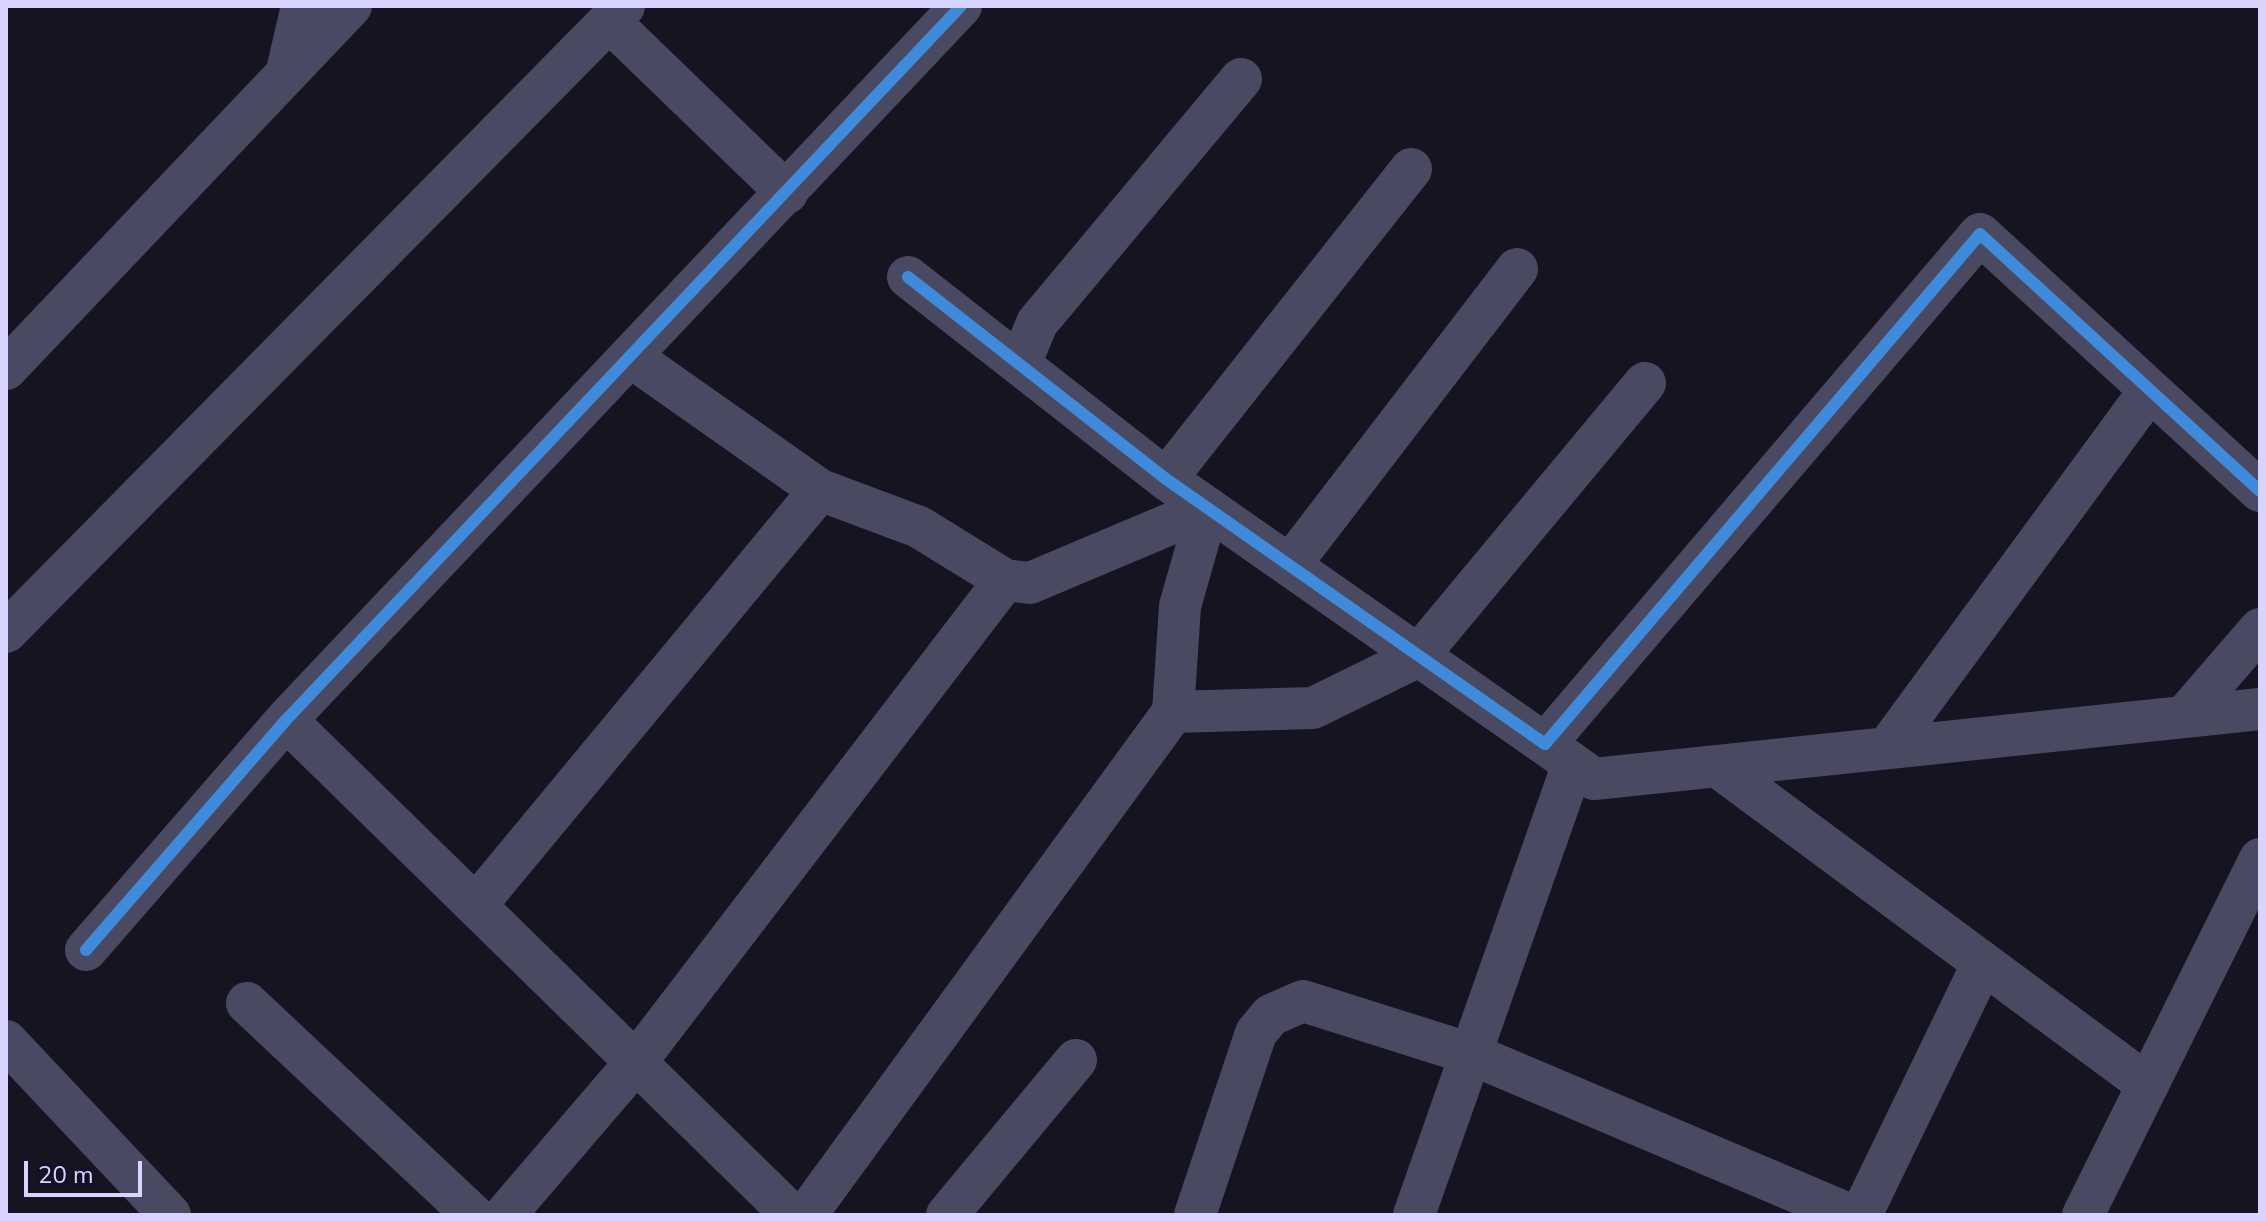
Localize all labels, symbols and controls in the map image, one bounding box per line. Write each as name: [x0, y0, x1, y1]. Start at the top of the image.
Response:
scale bar: [28, 1145, 146, 1195]
text: 20 m: [38, 1159, 94, 1191]

